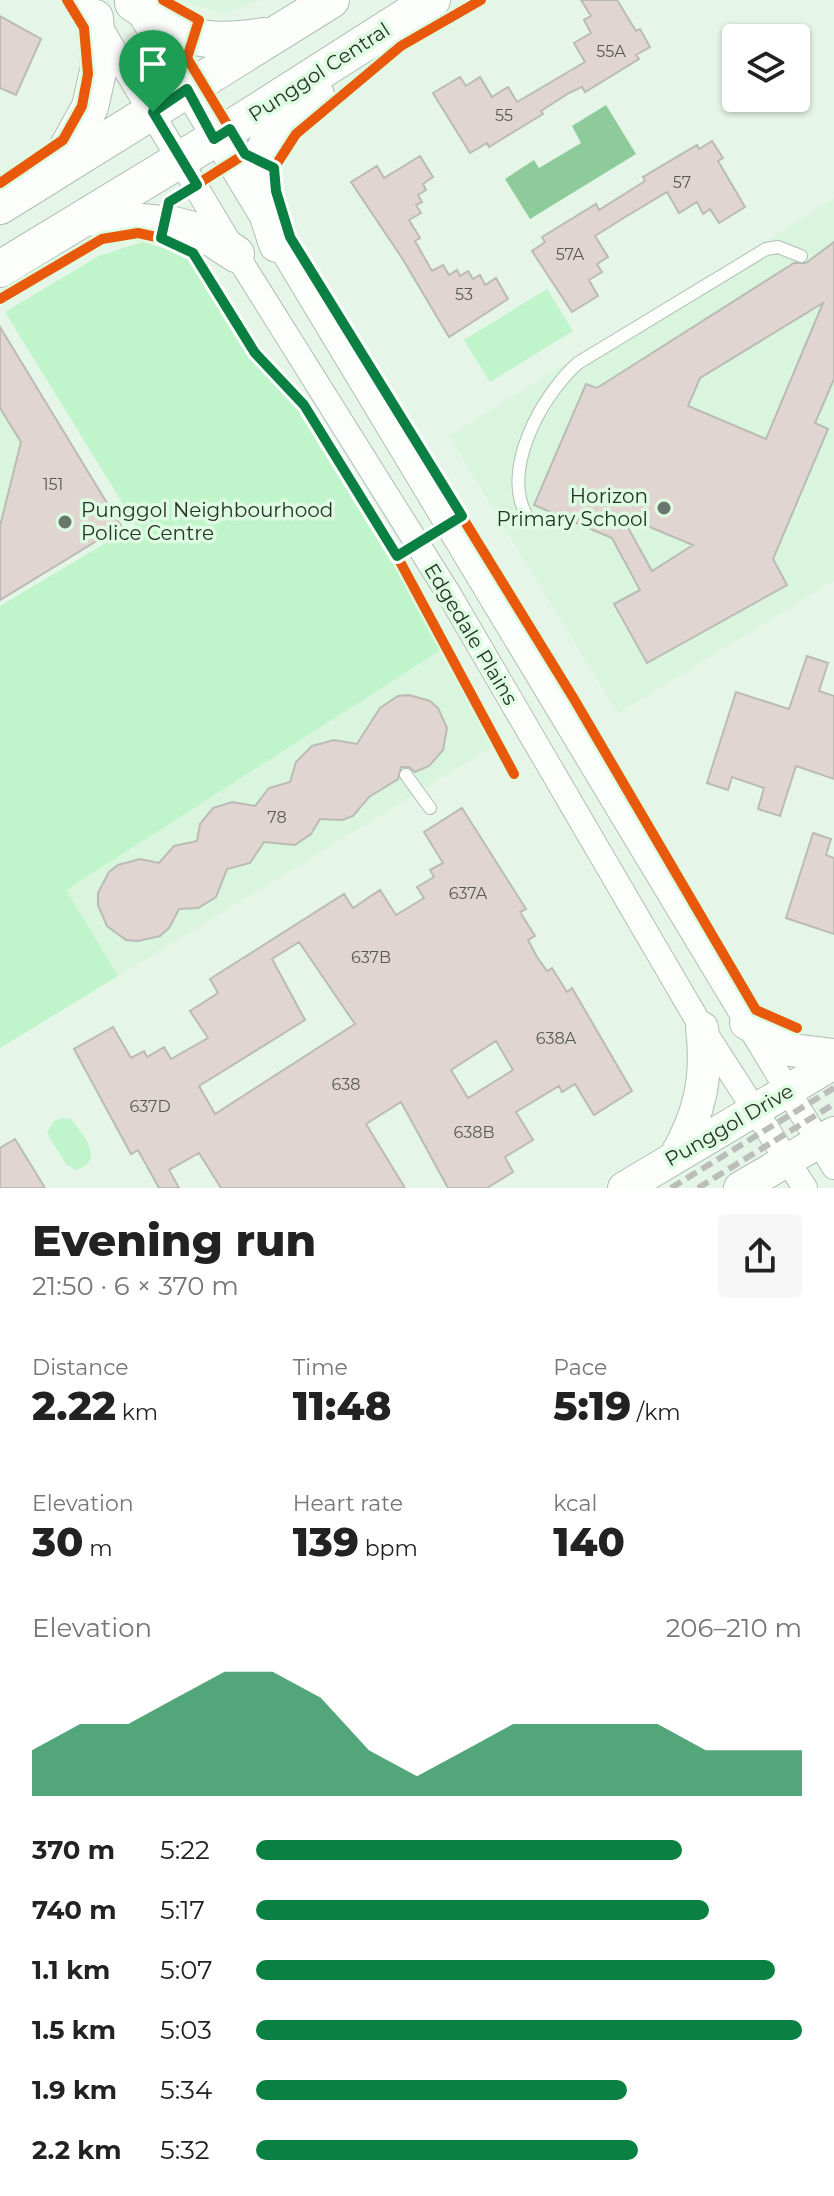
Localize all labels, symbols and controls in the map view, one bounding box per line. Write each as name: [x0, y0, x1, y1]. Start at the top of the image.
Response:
street label: Punggol Central: [244, 17, 394, 127]
map controls: [722, 24, 810, 112]
button: layers: [722, 24, 810, 112]
pin: [119, 30, 187, 112]
icon: arrive: [131, 42, 175, 86]
house number: 55A: [596, 42, 626, 61]
house number: 55: [495, 106, 513, 125]
house number: 57: [673, 173, 691, 192]
house number: 57A: [556, 245, 585, 264]
house number: 53: [455, 285, 473, 304]
house number: 151: [43, 475, 63, 494]
place label: Horizon Primary School: [496, 484, 648, 531]
place label: Punggol Neighbourhood Police Centre: [81, 498, 333, 545]
marker: Horizon Primary School: [655, 499, 673, 517]
marker: Punggol Neighbourhood Police Centre: [56, 513, 74, 531]
street label: Edgedale Plains: [419, 559, 523, 709]
house number: 78: [267, 808, 287, 827]
house number: 637A: [449, 884, 488, 903]
house number: 637B: [351, 948, 391, 967]
house number: 638A: [536, 1029, 577, 1048]
house number: 638: [332, 1075, 360, 1094]
street label: Punggol Drive: [661, 1079, 797, 1171]
house number: 637D: [129, 1097, 171, 1116]
house number: 638B: [453, 1123, 495, 1142]
text: Evening run: [32, 1213, 316, 1267]
button: share: [718, 1214, 802, 1298]
text: 21:50 · 6 × 370 m: [32, 1270, 239, 1302]
text: Distance: [32, 1354, 129, 1381]
text: Time: [293, 1354, 348, 1381]
text: Pace: [553, 1354, 607, 1381]
text: 2.22: [32, 1381, 116, 1430]
text: 11:48: [293, 1381, 392, 1430]
text: 5:19: [553, 1381, 631, 1430]
text: km: [116, 1399, 158, 1426]
text: /km: [631, 1399, 681, 1426]
text: Elevation: [32, 1490, 134, 1517]
text: Heart rate: [293, 1490, 403, 1517]
text: kcal: [553, 1490, 597, 1517]
text: 30: [32, 1517, 84, 1566]
text: 139: [293, 1517, 359, 1566]
text: 140: [553, 1517, 625, 1566]
text: m: [84, 1535, 113, 1562]
text: bpm: [359, 1535, 418, 1562]
text: Elevation: [32, 1612, 152, 1644]
text: 206–210 m: [666, 1612, 802, 1644]
text: 370 m: [32, 1834, 115, 1866]
text: 5:22: [160, 1834, 210, 1866]
text: 740 m: [32, 1894, 117, 1926]
text: 5:17: [160, 1894, 205, 1926]
text: 1.1 km: [32, 1954, 110, 1986]
text: 5:07: [160, 1954, 213, 1986]
text: 1.5 km: [32, 2014, 116, 2046]
text: 5:03: [160, 2014, 212, 2046]
text: 1.9 km: [32, 2074, 117, 2106]
text: 5:34: [160, 2074, 212, 2106]
text: 2.2 km: [32, 2134, 122, 2166]
text: 5:32: [160, 2134, 210, 2166]

